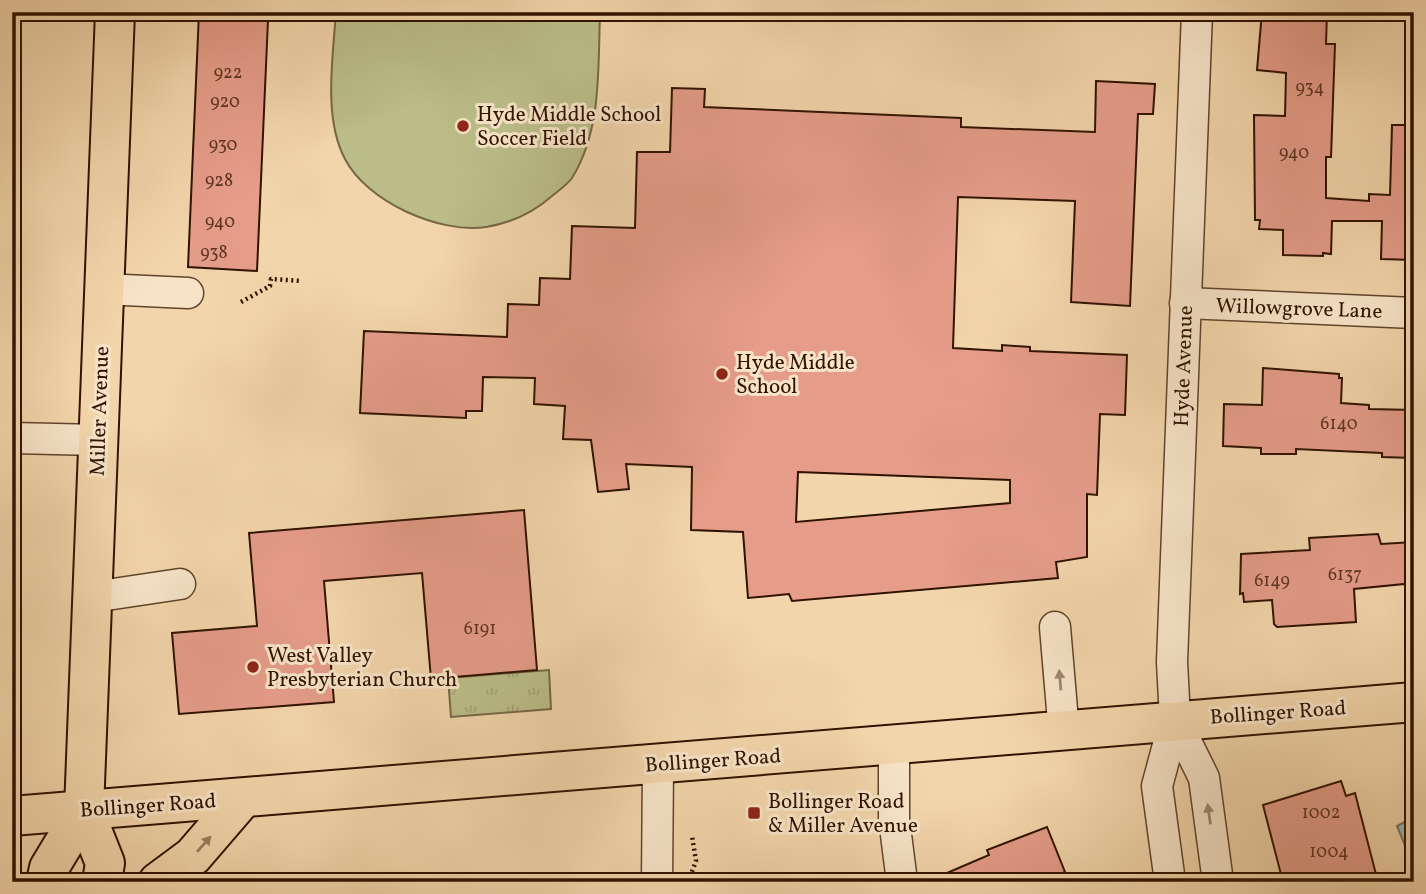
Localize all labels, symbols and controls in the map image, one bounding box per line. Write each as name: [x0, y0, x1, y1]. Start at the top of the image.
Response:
house number: 922: [214, 61, 242, 86]
house number: 934: [1296, 76, 1324, 101]
house number: 920: [210, 90, 240, 115]
place label: Hyde Middle School Soccer Field: [477, 101, 661, 154]
marker: Hyde Middle School Soccer Field: [455, 118, 471, 134]
house number: 930: [209, 133, 238, 158]
house number: 940: [1279, 141, 1309, 166]
house number: 928: [205, 169, 233, 194]
house number: 940: [205, 210, 235, 235]
house number: 938: [200, 241, 228, 266]
street label: Willowgrove Lane: [1215, 292, 1383, 327]
street label: Hyde Avenue: [1168, 305, 1201, 427]
street label: Miller Avenue: [84, 346, 117, 477]
place label: Hyde Middle School: [736, 349, 855, 402]
marker: Hyde Middle School: [714, 366, 730, 382]
house number: 6140: [1320, 412, 1358, 437]
house number: 6137: [1328, 563, 1362, 588]
house number: 6149: [1254, 569, 1290, 594]
house number: 6191: [464, 617, 496, 642]
place label: West Valley Presbyterian Church: [267, 642, 457, 695]
marker: West Valley Presbyterian Church: [245, 659, 261, 675]
one-way arrow: [1054, 668, 1065, 690]
street label: Bollinger Road: [1209, 694, 1347, 733]
street label: Bollinger Road: [644, 742, 782, 781]
street label: Bollinger Road: [79, 787, 217, 826]
place label: Bollinger Road & Miller Avenue: [768, 788, 918, 841]
house number: 1002: [1302, 801, 1340, 826]
one-way arrow: [1203, 803, 1214, 825]
marker: Bollinger Road & Miller Avenue: [746, 805, 762, 821]
one-way arrow: [196, 835, 211, 852]
house number: 1004: [1309, 840, 1349, 865]

